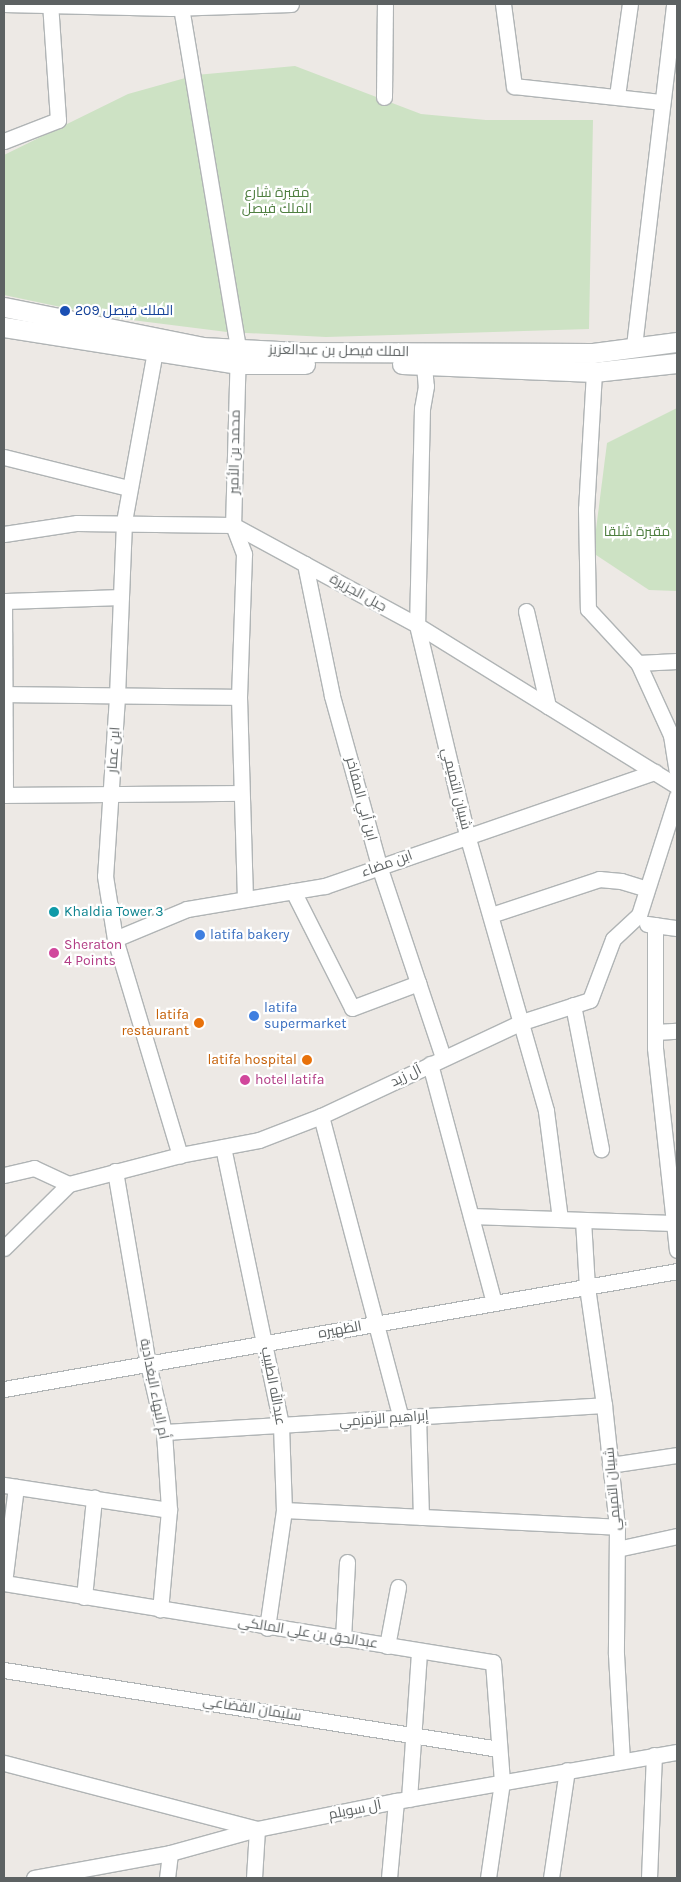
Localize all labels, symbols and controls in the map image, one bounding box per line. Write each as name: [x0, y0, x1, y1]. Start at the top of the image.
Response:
park label: مقبرة شارع الملك فيصل: [242, 185, 312, 218]
place label: الملك فيصل 209: [75, 303, 173, 319]
marker: الملك فيصل 209: [59, 305, 71, 317]
street label: الملك فيصل بن عبدالعزيز: [269, 341, 409, 361]
street label: محمد بن الأمير: [226, 410, 244, 494]
park label: مقبرة شلقا: [604, 524, 670, 540]
street label: جبل الجزيرة: [327, 571, 389, 615]
street label: ابن عمار: [104, 726, 124, 774]
street label: شيبان التميمي: [438, 746, 474, 832]
street label: ابن أبي المفاخر: [342, 755, 380, 843]
street label: ابن مضاء: [359, 847, 415, 881]
place label: Khaldia Tower 3: [64, 904, 164, 920]
marker: Khaldia Tower 3: [48, 906, 60, 918]
place label: latifa bakery: [210, 927, 290, 943]
marker: latifa bakery: [194, 929, 206, 941]
place label: Sheraton 4 Points: [64, 937, 122, 970]
marker: Sheraton 4 Points: [48, 947, 60, 959]
place label: latifa supermarket: [264, 1000, 346, 1032]
place label: latifa restaurant: [121, 1007, 189, 1040]
marker: latifa supermarket: [248, 1010, 260, 1022]
marker: latifa restaurant: [193, 1017, 205, 1029]
place label: latifa hospital: [207, 1052, 297, 1068]
marker: latifa hospital: [301, 1054, 313, 1066]
street label: آل زيد: [388, 1061, 424, 1091]
place label: hotel latifa: [255, 1072, 324, 1088]
marker: hotel latifa: [239, 1074, 251, 1086]
street label: الظهيره: [317, 1318, 363, 1342]
street label: أم البهاء البغدادية: [136, 1337, 172, 1441]
street label: عبدالله الطبيب: [257, 1345, 289, 1427]
street label: إبراهيم الزمزمي: [339, 1407, 429, 1431]
street label: شيبان التميمي: [601, 1447, 625, 1531]
street label: عبدالحق بن علي المالكي: [237, 1614, 379, 1652]
street label: سليمان القضاعي: [202, 1693, 302, 1725]
street label: آل سويلم: [327, 1797, 383, 1823]

